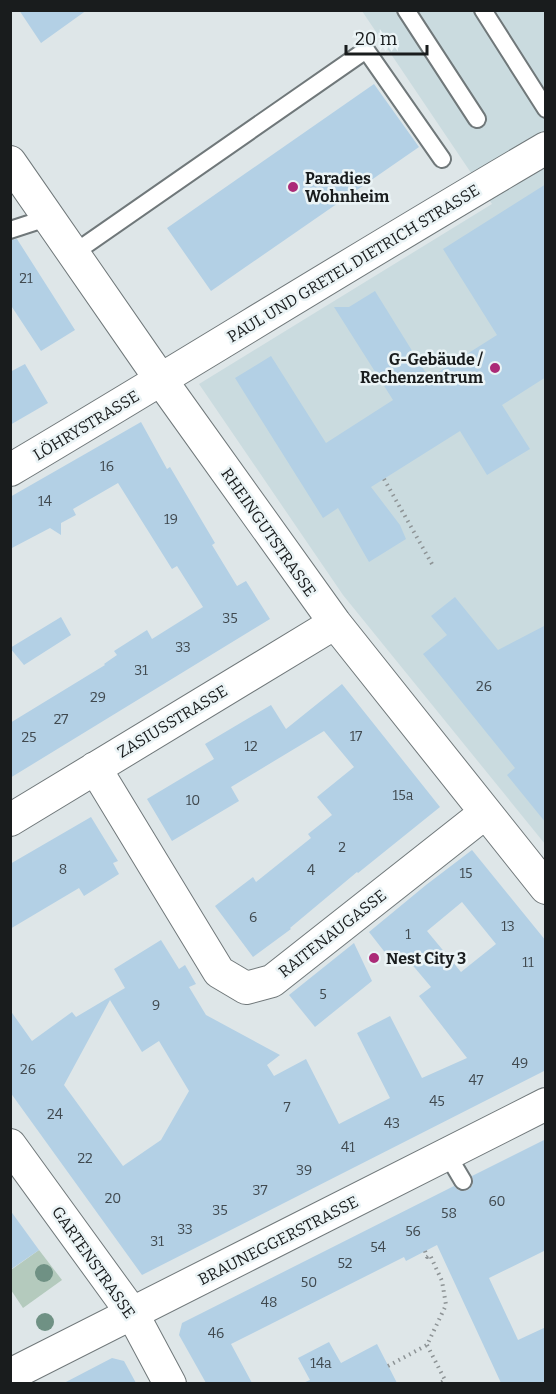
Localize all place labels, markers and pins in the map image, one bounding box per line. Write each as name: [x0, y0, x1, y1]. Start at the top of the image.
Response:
place label: Paradies Wohnheim: [305, 169, 390, 206]
marker: Paradies Wohnheim: [286, 180, 300, 194]
place label: G-Gebäude / Rechenzentrum: [360, 350, 484, 387]
marker: G-Gebäude / Rechenzentrum: [488, 361, 502, 375]
place label: Nest City 3: [386, 949, 466, 968]
marker: Nest City 3: [367, 951, 381, 965]

